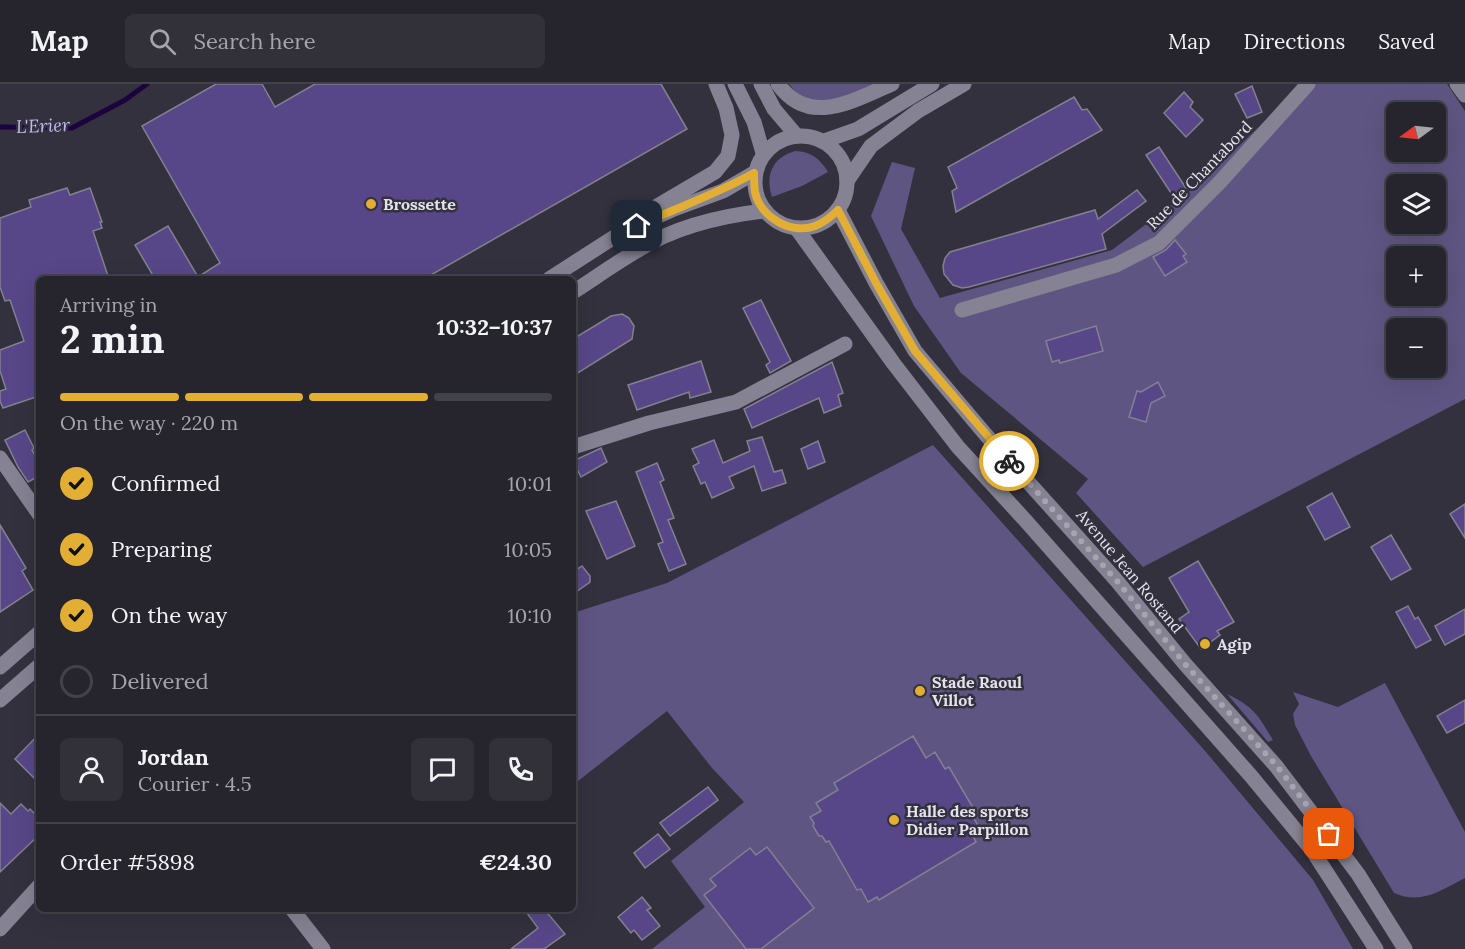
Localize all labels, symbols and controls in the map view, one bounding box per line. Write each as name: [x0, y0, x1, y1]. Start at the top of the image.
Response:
search box: [125, 14, 545, 68]
text: Map: [30, 23, 89, 59]
icon: search: [146, 25, 179, 58]
text: Search here: [194, 27, 316, 55]
text: Map: [1168, 28, 1211, 55]
text: Directions: [1244, 28, 1345, 55]
text: Saved: [1378, 28, 1435, 55]
north arrow: [1386, 102, 1446, 162]
map controls: [1386, 102, 1446, 378]
water label: L'Erier: [16, 113, 71, 138]
street label: Rue de Chantabord: [1142, 116, 1256, 233]
button: layers: [1386, 174, 1446, 234]
place label: Brossette: [383, 194, 456, 214]
marker: Brossette: [364, 197, 378, 211]
pin: [611, 200, 662, 251]
icon: home: [620, 209, 653, 242]
button: +: [1386, 246, 1446, 306]
text: Arriving in: [60, 292, 157, 317]
text: 10:32–10:37: [436, 313, 552, 341]
text: 2 min: [60, 314, 165, 364]
button: −: [1386, 318, 1446, 378]
text: On the way · 220 m: [60, 410, 238, 435]
courier: [979, 431, 1039, 491]
icon: bike: [993, 445, 1026, 478]
icon: check: [60, 467, 93, 500]
text: Confirmed: [111, 469, 220, 497]
text: 10:01: [508, 471, 552, 496]
street label: Avenue Jean Rostand: [1072, 504, 1188, 637]
icon: check: [60, 533, 93, 566]
text: Preparing: [111, 535, 211, 563]
text: 10:05: [504, 537, 552, 562]
icon: check: [60, 599, 93, 632]
text: On the way: [111, 601, 227, 629]
text: 10:10: [508, 603, 552, 628]
place label: Agip: [1217, 634, 1252, 654]
marker: Agip: [1198, 637, 1212, 651]
text: Delivered: [111, 667, 209, 695]
place label: Stade Raoul Villot: [932, 672, 1022, 710]
marker: Stade Raoul Villot: [913, 684, 927, 698]
button: person: [60, 738, 123, 801]
button: chat: [411, 738, 474, 801]
button: phone: [489, 738, 552, 801]
text: Jordan: [138, 743, 209, 771]
text: Courier · 4.5: [138, 771, 252, 796]
place label: Halle des sports Didier Parpillon: [906, 801, 1029, 839]
pin: [1303, 808, 1354, 859]
marker: Halle des sports Didier Parpillon: [887, 813, 901, 827]
icon: bag: [1312, 817, 1345, 850]
text: Order #5898: [60, 848, 195, 876]
text: €24.30: [479, 848, 552, 876]

